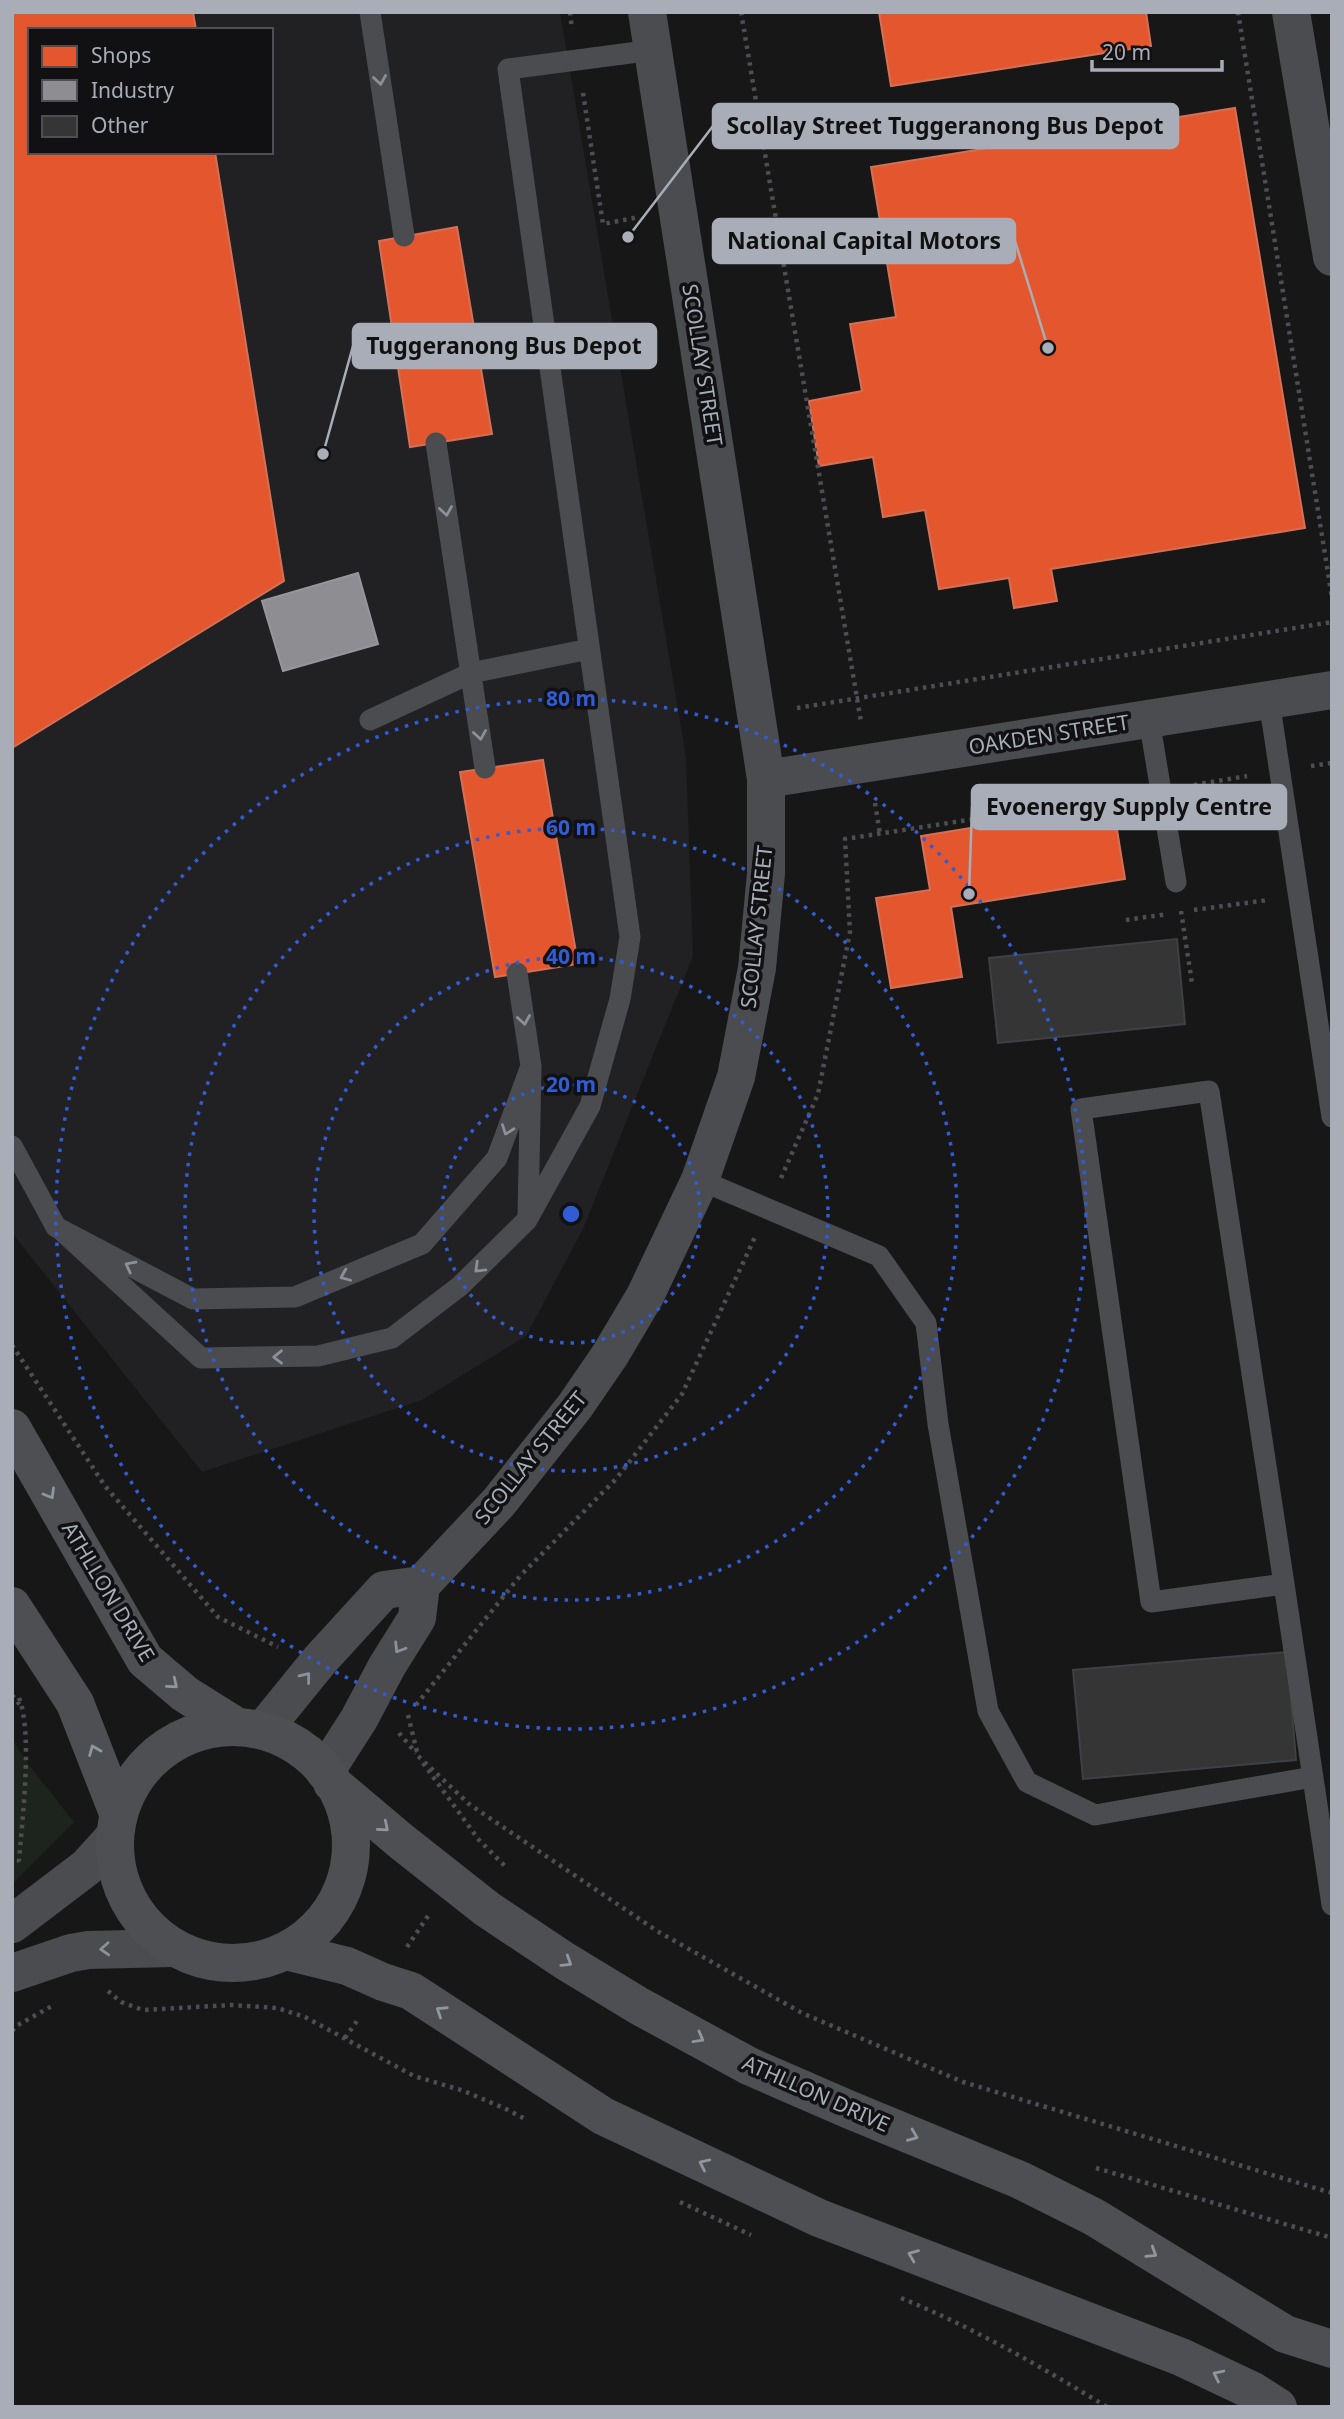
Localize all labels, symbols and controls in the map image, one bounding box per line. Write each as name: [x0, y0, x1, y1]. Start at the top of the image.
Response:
legend: [28, 28, 273, 154]
scale bar: [1092, 28, 1222, 72]
text: 20 m: [1102, 38, 1151, 66]
text: Shops: [91, 41, 151, 69]
one-way arrow: [372, 74, 387, 86]
text: Industry: [91, 76, 174, 104]
callout: Scollay Street Tuggeranong Bus Depot: [713, 104, 1178, 148]
text: Scollay Street Tuggeranong Bus Depot: [727, 109, 1163, 141]
text: Other: [91, 111, 149, 139]
callout: National Capital Motors: [713, 219, 1015, 263]
text: National Capital Motors: [727, 224, 1001, 256]
street label: SCOLLAY STREET: [676, 282, 730, 448]
callout: Tuggeranong Bus Depot: [353, 324, 656, 368]
text: Tuggeranong Bus Depot: [366, 329, 642, 361]
one-way arrow: [438, 505, 453, 516]
text: 80 m: [546, 684, 596, 712]
street label: OAKDEN STREET: [967, 707, 1131, 761]
one-way arrow: [472, 730, 487, 741]
callout: Evoenergy Supply Centre: [972, 785, 1286, 829]
text: Evoenergy Supply Centre: [986, 790, 1272, 822]
text: 60 m: [546, 813, 596, 841]
street label: SCOLLAY STREET: [734, 844, 779, 1010]
text: 40 m: [546, 942, 596, 970]
one-way arrow: [516, 1014, 531, 1026]
text: 20 m: [546, 1070, 596, 1098]
one-way arrow: [501, 1124, 515, 1136]
centre of rings: [559, 1202, 583, 1226]
one-way arrow: [474, 1259, 487, 1272]
one-way arrow: [125, 1260, 137, 1274]
one-way arrow: [339, 1268, 351, 1282]
one-way arrow: [273, 1349, 283, 1365]
street label: SCOLLAY STREET: [468, 1385, 593, 1530]
one-way arrow: [42, 1487, 55, 1500]
street label: ATHLLON DRIVE: [56, 1516, 162, 1667]
one-way arrow: [394, 1640, 407, 1653]
one-way arrow: [298, 1673, 310, 1686]
one-way arrow: [164, 1676, 177, 1688]
one-way arrow: [88, 1744, 102, 1756]
one-way arrow: [376, 1819, 389, 1831]
one-way arrow: [99, 1941, 110, 1956]
one-way arrow: [560, 1954, 573, 1967]
one-way arrow: [436, 2007, 449, 2019]
one-way arrow: [692, 2030, 704, 2044]
street label: ATHLLON DRIVE: [738, 2048, 894, 2138]
one-way arrow: [906, 2128, 918, 2142]
one-way arrow: [699, 2158, 711, 2172]
one-way arrow: [1145, 2244, 1158, 2257]
one-way arrow: [907, 2249, 919, 2263]
one-way arrow: [1213, 2369, 1225, 2383]

